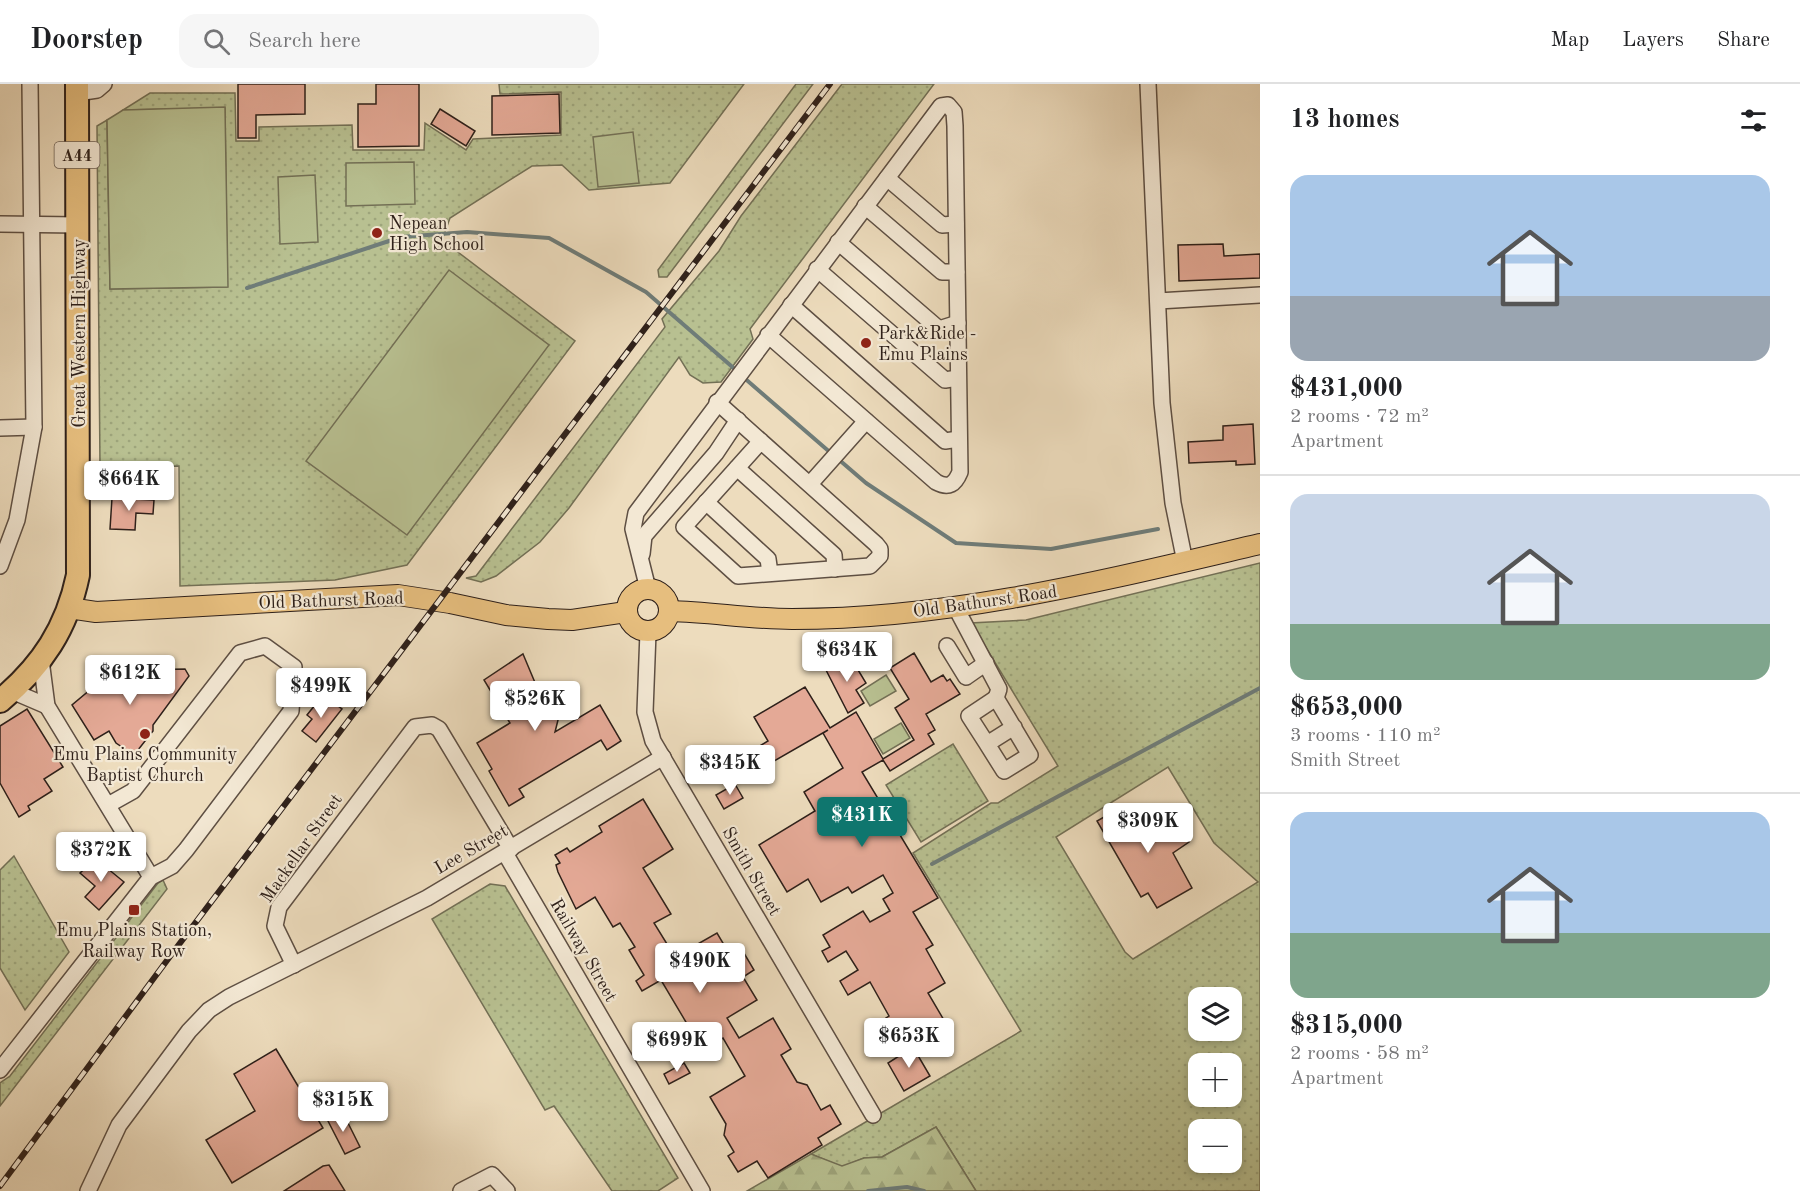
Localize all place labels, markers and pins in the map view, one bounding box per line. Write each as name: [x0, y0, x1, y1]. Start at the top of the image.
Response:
place label: Nepean High School: [389, 215, 484, 254]
marker: Nepean High School: [370, 226, 384, 240]
place label: Park&Ride - Emu Plains: [878, 325, 976, 364]
marker: Park&Ride - Emu Plains: [859, 336, 873, 350]
pin: $664K: [87, 461, 171, 512]
pin: $634K: [805, 632, 889, 683]
pin: $612K: [88, 655, 172, 706]
pin: $499K: [279, 668, 363, 719]
pin: $526K: [493, 681, 577, 732]
marker: Emu Plains Community Baptist Church: [138, 727, 152, 741]
pin: $345K: [688, 745, 772, 796]
place label: Emu Plains Community Baptist Church: [53, 746, 238, 785]
pin: $431K: [820, 797, 904, 848]
pin: $309K: [1106, 803, 1190, 854]
pin: $372K: [59, 832, 143, 883]
marker: Emu Plains Station, Railway Row: [127, 903, 141, 917]
place label: Emu Plains Station, Railway Row: [56, 922, 212, 961]
pin: $490K: [658, 943, 742, 994]
pin: $653K: [867, 1018, 951, 1069]
pin: $699K: [635, 1022, 719, 1073]
pin: $315K: [301, 1082, 385, 1133]

